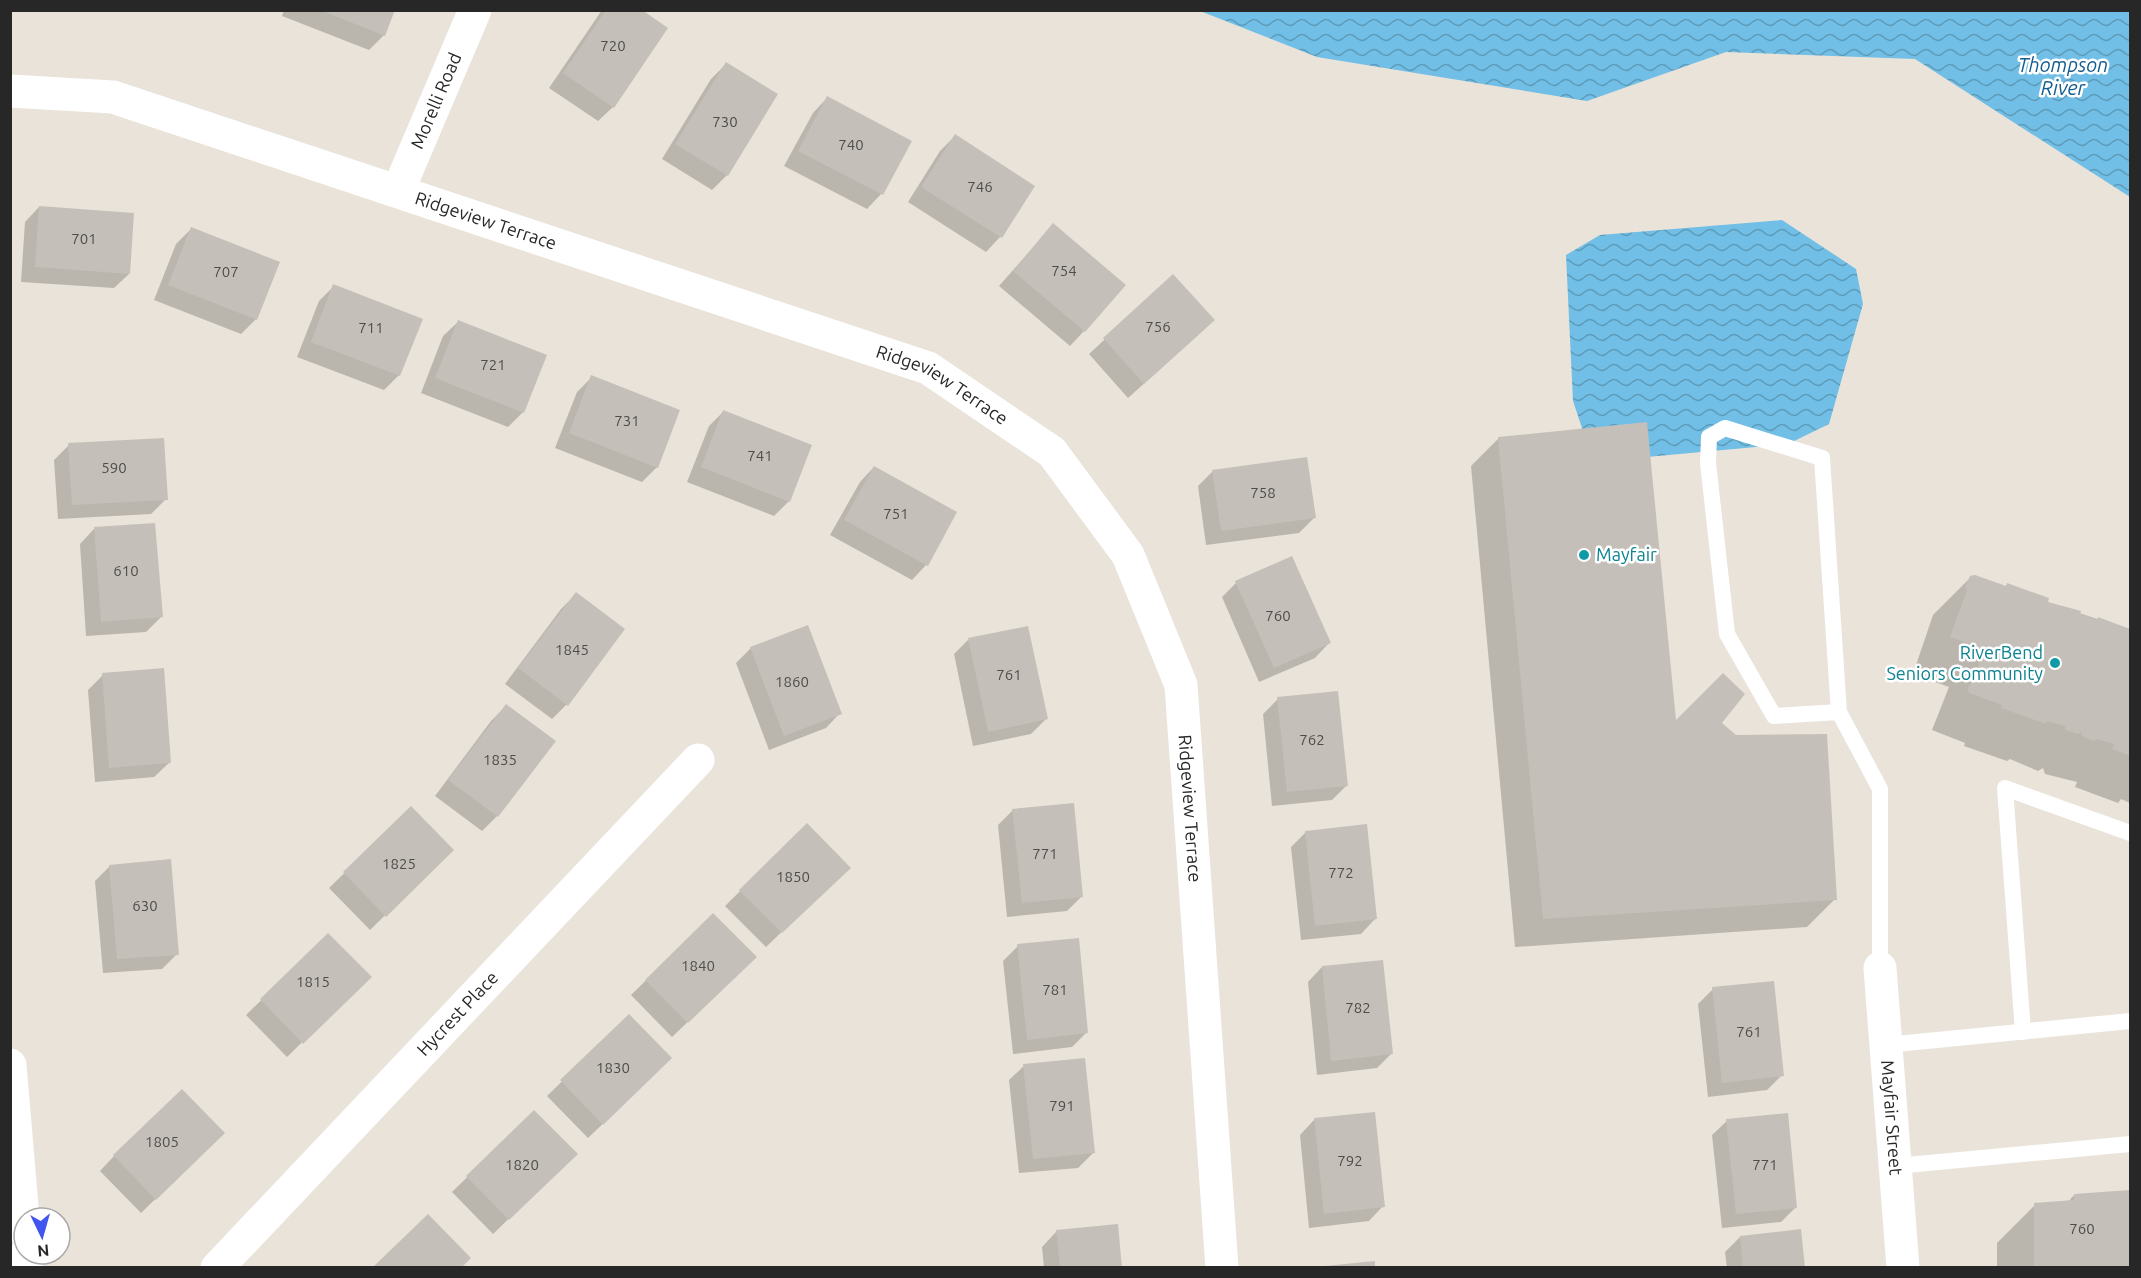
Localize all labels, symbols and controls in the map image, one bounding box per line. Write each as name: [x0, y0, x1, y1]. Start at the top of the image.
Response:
house number: 720: [600, 37, 626, 54]
street label: Morelli Road: [406, 49, 465, 151]
water label: Thompson River: [2018, 53, 2108, 99]
house number: 730: [712, 113, 738, 130]
house number: 740: [838, 136, 864, 153]
house number: 746: [967, 178, 993, 195]
street label: Ridgeview Terrace: [413, 187, 559, 253]
house number: 701: [71, 230, 97, 247]
house number: 754: [1051, 262, 1077, 279]
house number: 707: [213, 263, 239, 280]
house number: 756: [1145, 318, 1171, 335]
house number: 711: [358, 319, 384, 336]
street label: Ridgeview Terrace: [874, 341, 1012, 428]
house number: 721: [480, 356, 506, 373]
house number: 731: [614, 412, 640, 429]
house number: 741: [747, 447, 773, 464]
house number: 590: [101, 459, 127, 476]
house number: 758: [1250, 484, 1276, 501]
house number: 751: [883, 505, 909, 522]
place label: Mayfair: [1596, 544, 1657, 564]
marker: Mayfair: [1577, 548, 1591, 562]
house number: 610: [113, 562, 139, 579]
house number: 760: [1265, 607, 1291, 624]
house number: 1845: [555, 641, 589, 658]
place label: RiverBend Seniors Community: [1886, 642, 2043, 683]
marker: RiverBend Seniors Community: [2048, 656, 2062, 670]
house number: 761: [996, 666, 1022, 683]
house number: 1860: [775, 673, 809, 690]
house number: 762: [1299, 731, 1325, 748]
street label: Ridgeview Terrace: [1176, 734, 1206, 883]
house number: 1835: [483, 751, 517, 768]
house number: 771: [1032, 845, 1058, 862]
house number: 1825: [382, 855, 416, 872]
house number: 772: [1328, 864, 1354, 881]
house number: 1850: [776, 868, 810, 885]
house number: 630: [132, 897, 158, 914]
house number: 1840: [681, 957, 715, 974]
street label: Hycrest Place: [412, 967, 501, 1059]
house number: 1815: [296, 973, 330, 990]
house number: 781: [1042, 981, 1068, 998]
house number: 782: [1345, 999, 1371, 1016]
house number: 761: [1736, 1023, 1762, 1040]
house number: 1830: [596, 1059, 630, 1076]
street label: Mayfair Street: [1878, 1059, 1907, 1176]
house number: 791: [1049, 1097, 1075, 1114]
house number: 1805: [145, 1133, 179, 1150]
house number: 792: [1337, 1152, 1363, 1169]
house number: 1820: [505, 1156, 539, 1173]
house number: 771: [1752, 1156, 1778, 1173]
north arrow: [12, 1206, 72, 1266]
house number: 760: [2069, 1220, 2095, 1237]
text: N: [37, 1241, 50, 1260]

